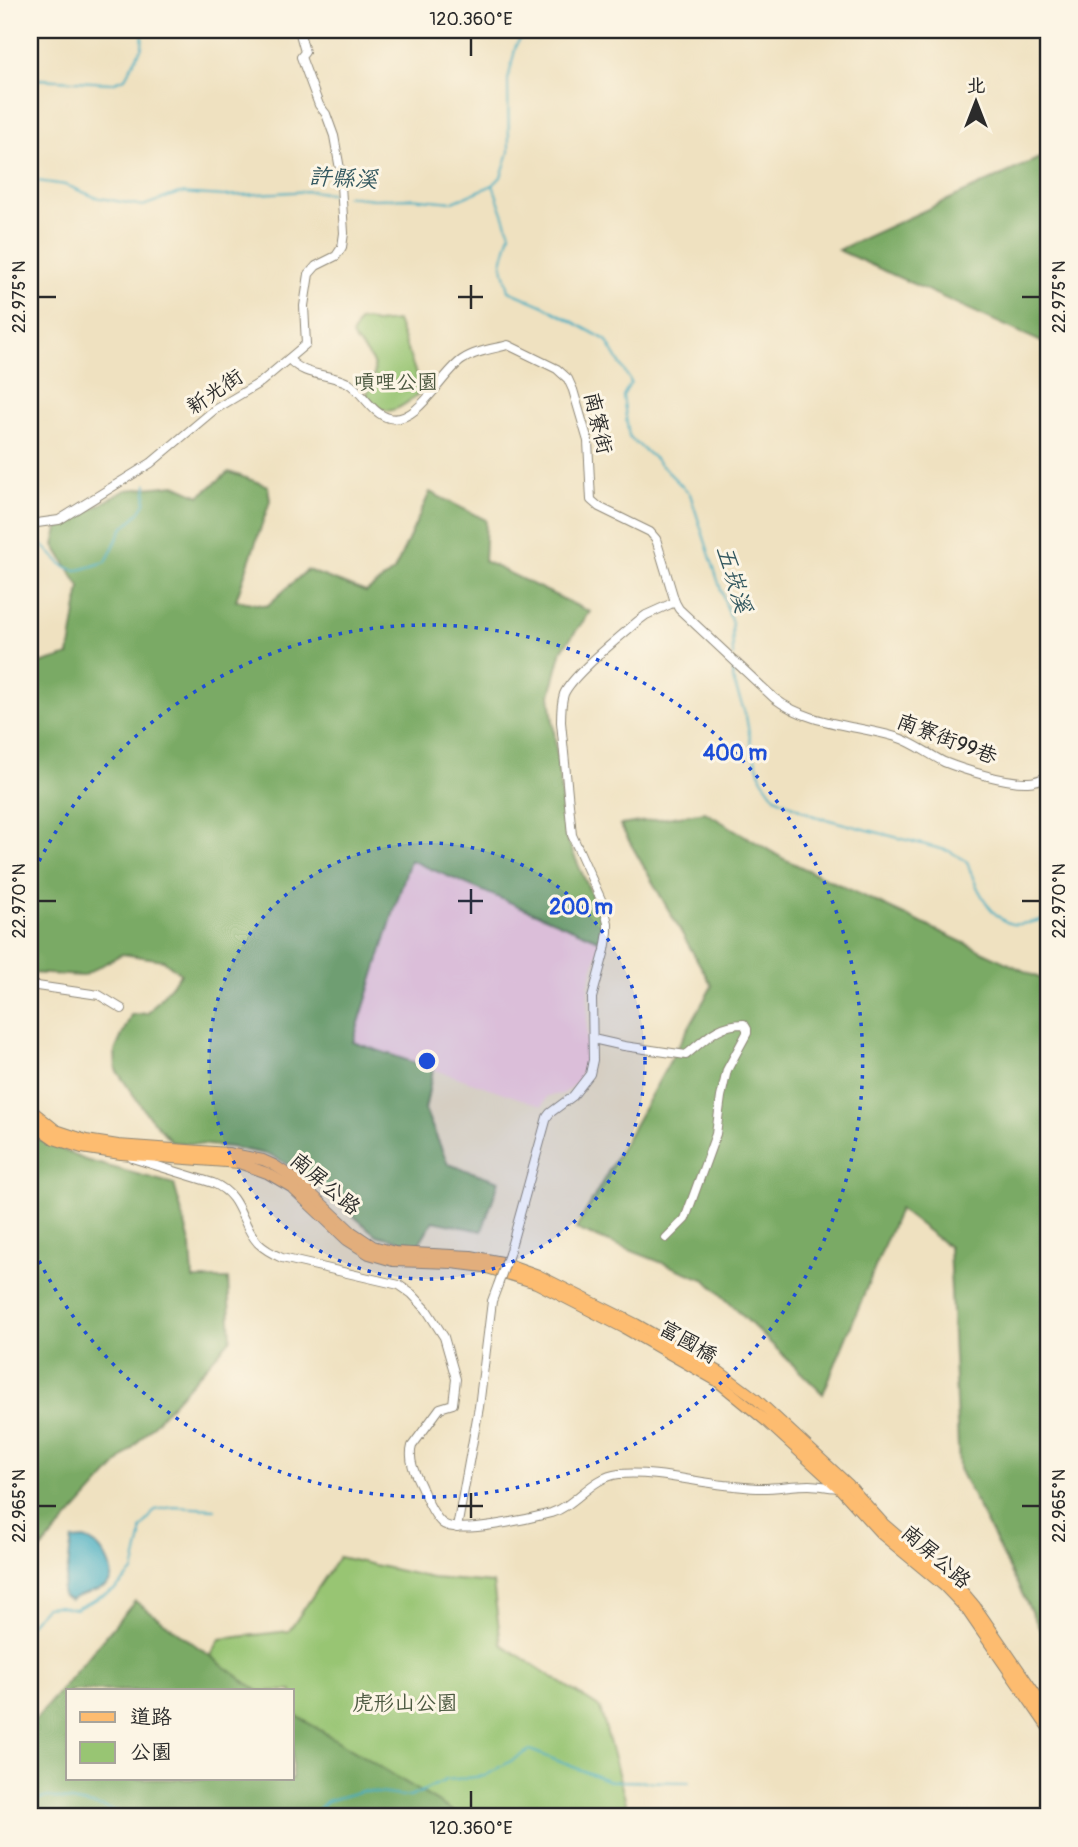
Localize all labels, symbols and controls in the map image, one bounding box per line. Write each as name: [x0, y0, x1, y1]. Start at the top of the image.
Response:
text: 120.360°E: [429, 8, 513, 31]
north arrow: [942, 66, 1012, 136]
text: 北: [966, 74, 986, 98]
water label: 許縣溪: [308, 162, 380, 194]
text: 22.975°N: [8, 261, 31, 333]
text: 22.975°N: [1048, 261, 1071, 333]
street label: 新光街: [181, 363, 249, 421]
park label: 嗊哩公園: [354, 369, 438, 396]
street label: 南寮街: [578, 389, 618, 457]
water label: 五崁溪: [710, 542, 759, 618]
street label: 南寮街99巷: [893, 707, 1001, 771]
text: 400 m: [703, 740, 767, 767]
text: 22.970°N: [8, 863, 31, 939]
text: 22.970°N: [1048, 863, 1071, 939]
text: 200 m: [549, 894, 613, 921]
centre of rings: [415, 1049, 439, 1073]
street label: 南屏公路: [284, 1147, 366, 1221]
street label: 富國橋: [654, 1315, 722, 1369]
text: 22.965°N: [8, 1469, 31, 1543]
text: 22.965°N: [1048, 1469, 1071, 1543]
street label: 南屏公路: [895, 1519, 977, 1595]
legend: [66, 1689, 294, 1780]
park label: 虎形山公園: [353, 1690, 458, 1717]
text: 道路: [130, 1704, 172, 1731]
text: 公園: [130, 1739, 172, 1766]
text: 120.360°E: [429, 1817, 513, 1840]

